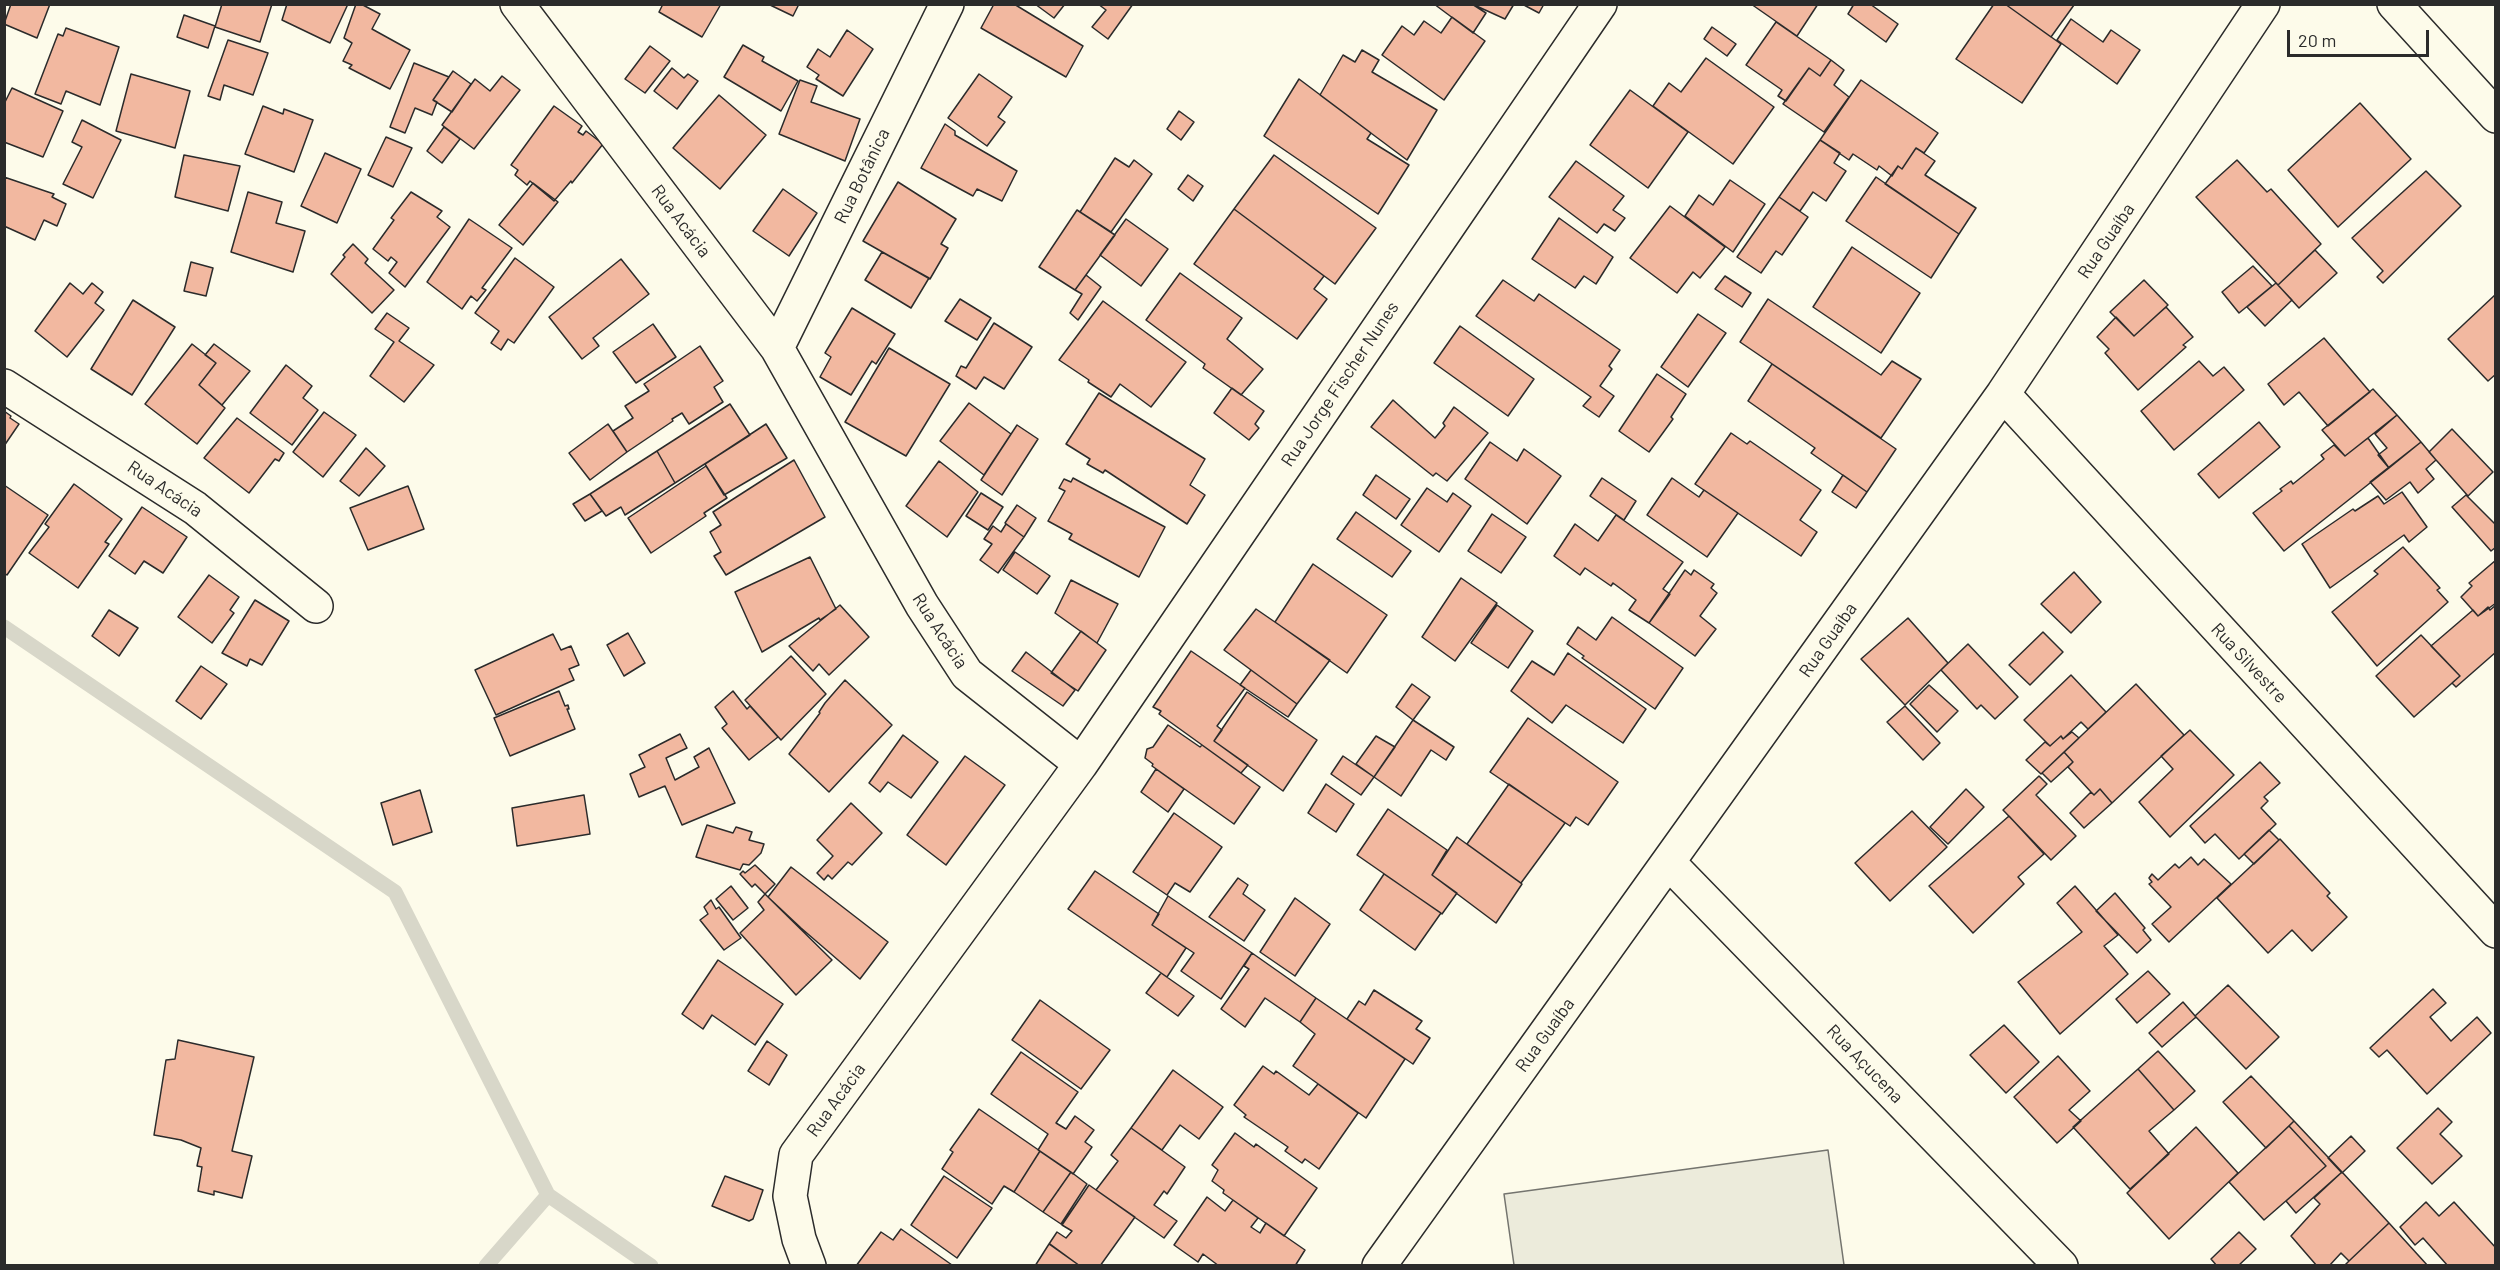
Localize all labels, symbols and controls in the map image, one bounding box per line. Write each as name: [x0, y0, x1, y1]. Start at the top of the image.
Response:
scale bar: [2290, 18, 2432, 56]
text: 20 m: [2298, 29, 2336, 51]
street label: Rua Botânica: [830, 125, 894, 227]
street label: Rua Acácia: [647, 180, 715, 262]
street label: Rua Guaíba: [2073, 199, 2139, 283]
street label: Rua Jorge Fischer Nunes: [1277, 297, 1403, 471]
street label: Rua Acácia: [123, 456, 207, 522]
street label: Rua Acácia: [908, 589, 972, 673]
street label: Rua Guaíba: [1794, 599, 1862, 681]
street label: Rua Silvestre: [2206, 618, 2292, 708]
street label: Rua Guaíba: [1511, 994, 1579, 1076]
street label: Rua Açucena: [1822, 1020, 1908, 1108]
street label: Rua Acácia: [802, 1059, 870, 1141]

